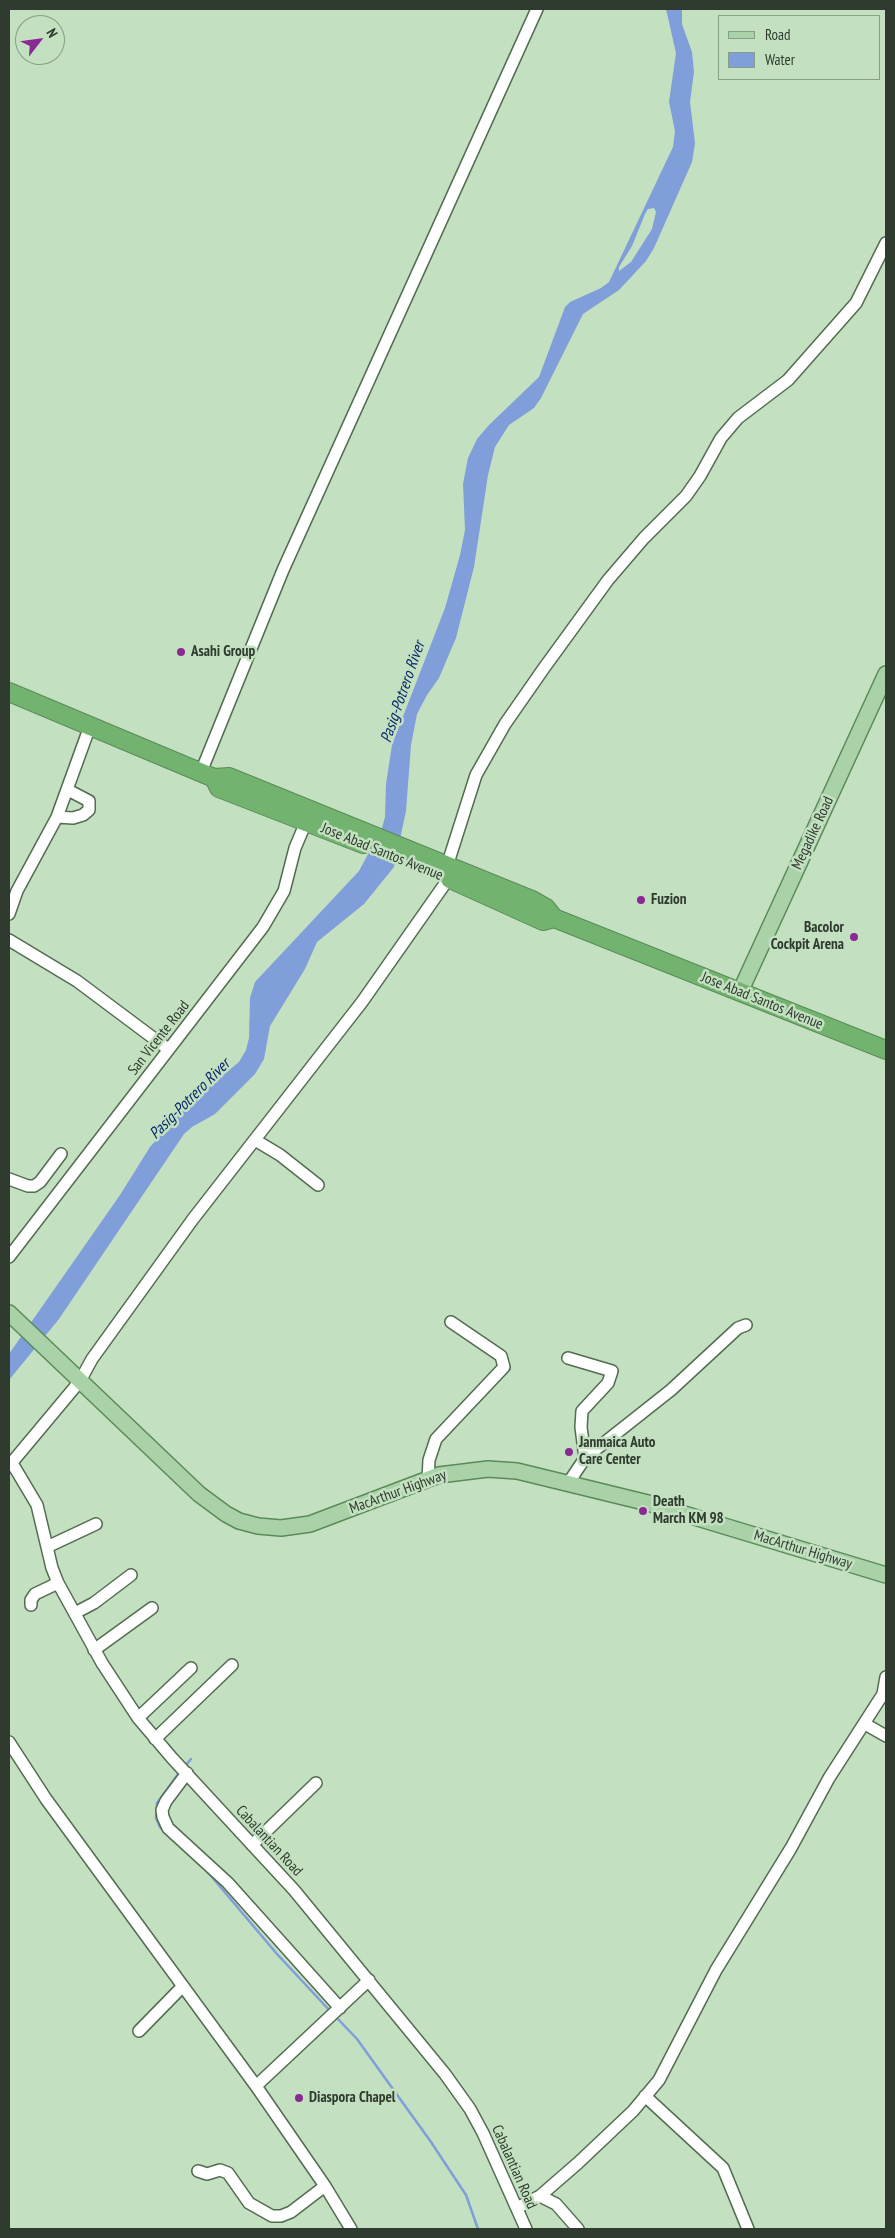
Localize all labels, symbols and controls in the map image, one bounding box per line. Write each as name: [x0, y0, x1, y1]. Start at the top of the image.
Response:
north arrow: [15, 15, 65, 65]
legend: [718, 15, 880, 80]
text: N: [42, 25, 62, 41]
text: Road: [765, 25, 791, 44]
text: Water: [765, 50, 795, 69]
water label: Pasig-Potrero River: [377, 639, 429, 745]
place label: Asahi Group: [191, 643, 255, 661]
marker: Asahi Group: [175, 646, 187, 658]
street label: Megadike Road: [788, 794, 838, 872]
street label: Jose Abad Santos Avenue: [319, 819, 445, 885]
place label: Fuzion: [651, 891, 686, 909]
marker: Fuzion: [635, 894, 647, 906]
place label: Bacolor Cockpit Arena: [771, 919, 844, 954]
marker: Bacolor Cockpit Arena: [848, 931, 860, 943]
street label: Jose Abad Santos Avenue: [699, 968, 825, 1034]
street label: San Vicente Road: [124, 997, 194, 1079]
water label: Pasig-Potrero River: [146, 1055, 234, 1143]
place label: Janmaica Auto Care Center: [579, 1434, 656, 1469]
marker: Janmaica Auto Care Center: [563, 1446, 575, 1458]
street label: MacArthur Highway: [347, 1466, 449, 1518]
place label: Death March KM 98: [653, 1493, 724, 1528]
marker: Death March KM 98: [637, 1505, 649, 1517]
street label: MacArthur Highway: [752, 1527, 854, 1573]
street label: Cabalantian Road: [232, 1802, 306, 1880]
place label: Diaspora Chapel: [309, 2089, 395, 2107]
marker: Diaspora Chapel: [293, 2092, 305, 2104]
street label: Cabalantian Road: [487, 2122, 541, 2212]

